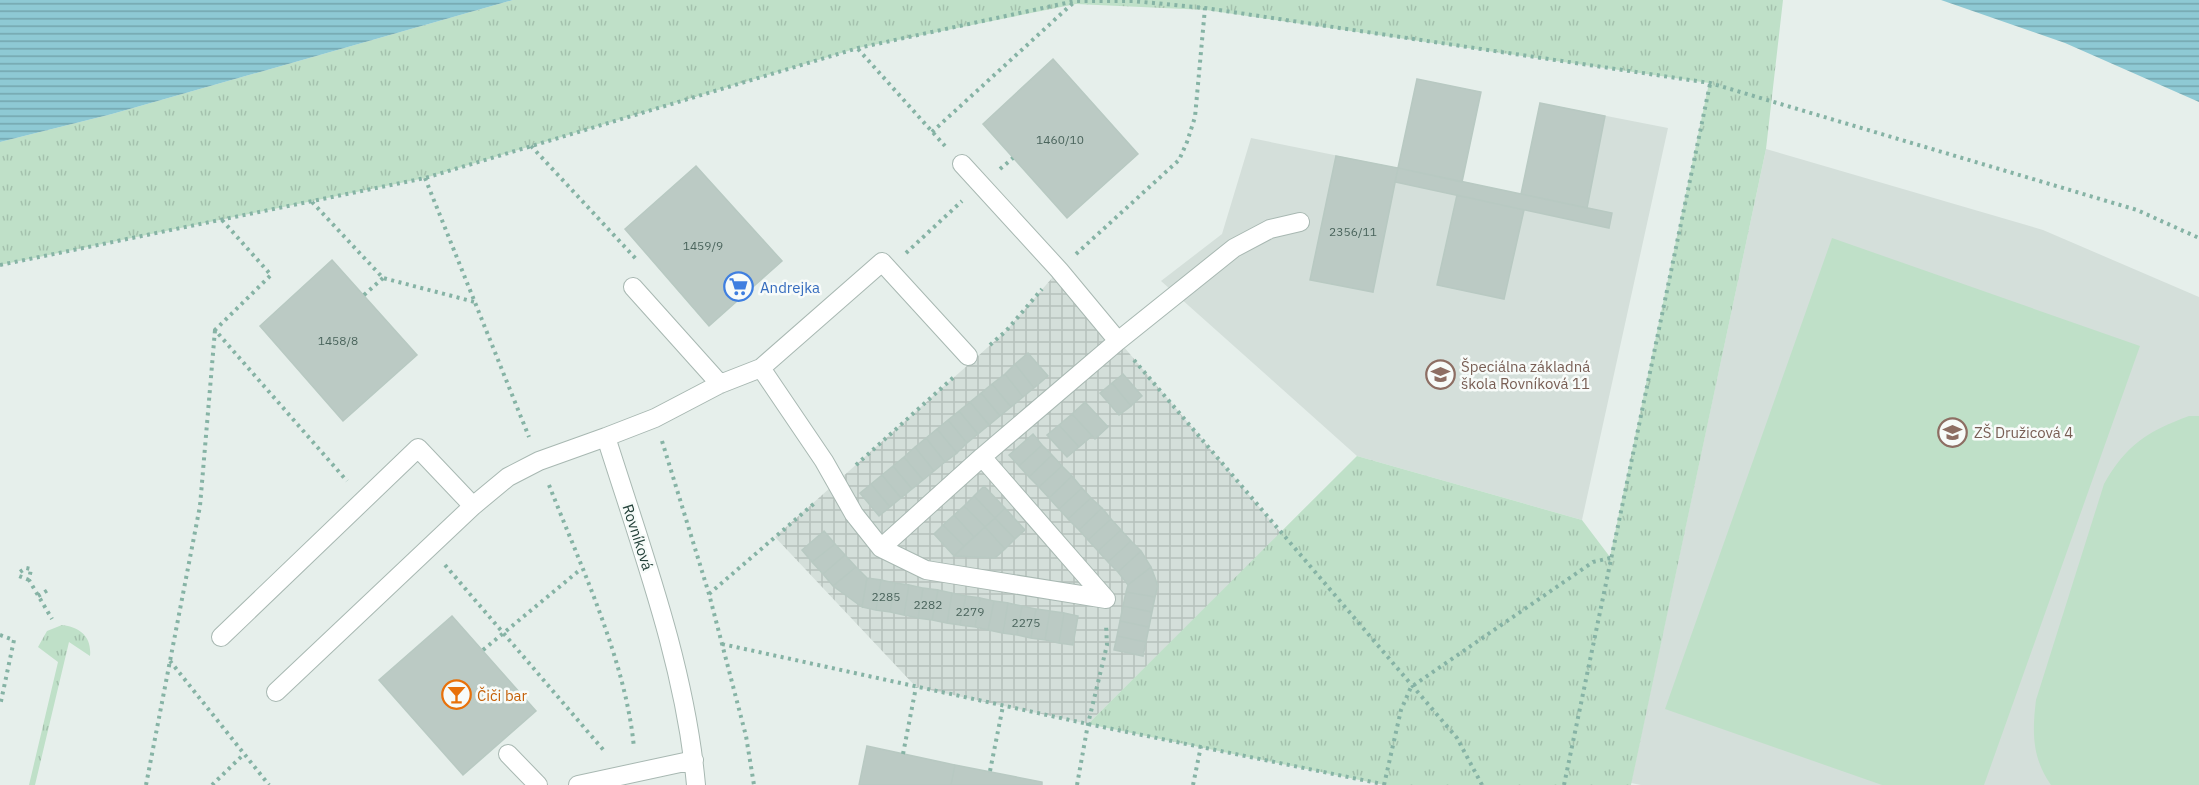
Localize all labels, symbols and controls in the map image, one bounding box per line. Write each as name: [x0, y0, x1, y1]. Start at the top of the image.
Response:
house number: 1460/10: [1036, 132, 1084, 147]
house number: 2356/11: [1329, 224, 1377, 239]
house number: 1459/9: [683, 238, 723, 253]
supermarket icon: Andrejka: [723, 271, 755, 303]
place label: Andrejka: [760, 278, 820, 297]
house number: 1458/8: [318, 333, 358, 348]
place label: Špeciálna základná škola Rovníková 11: [1461, 357, 1590, 393]
school or university icon: Špeciálna základná škola Rovníková 11: [1424, 359, 1456, 391]
school or university icon: ZŠ Družicová 4: [1937, 416, 1969, 448]
place label: ZŠ Družicová 4: [1974, 423, 2073, 442]
street label: Rovníková: [618, 501, 658, 573]
house number: 2285: [872, 589, 900, 604]
house number: 2282: [914, 597, 942, 612]
house number: 2279: [956, 604, 984, 619]
house number: 2275: [1012, 615, 1040, 630]
bar icon: Čiči bar: [440, 679, 472, 711]
place label: Čiči bar: [477, 686, 528, 705]

